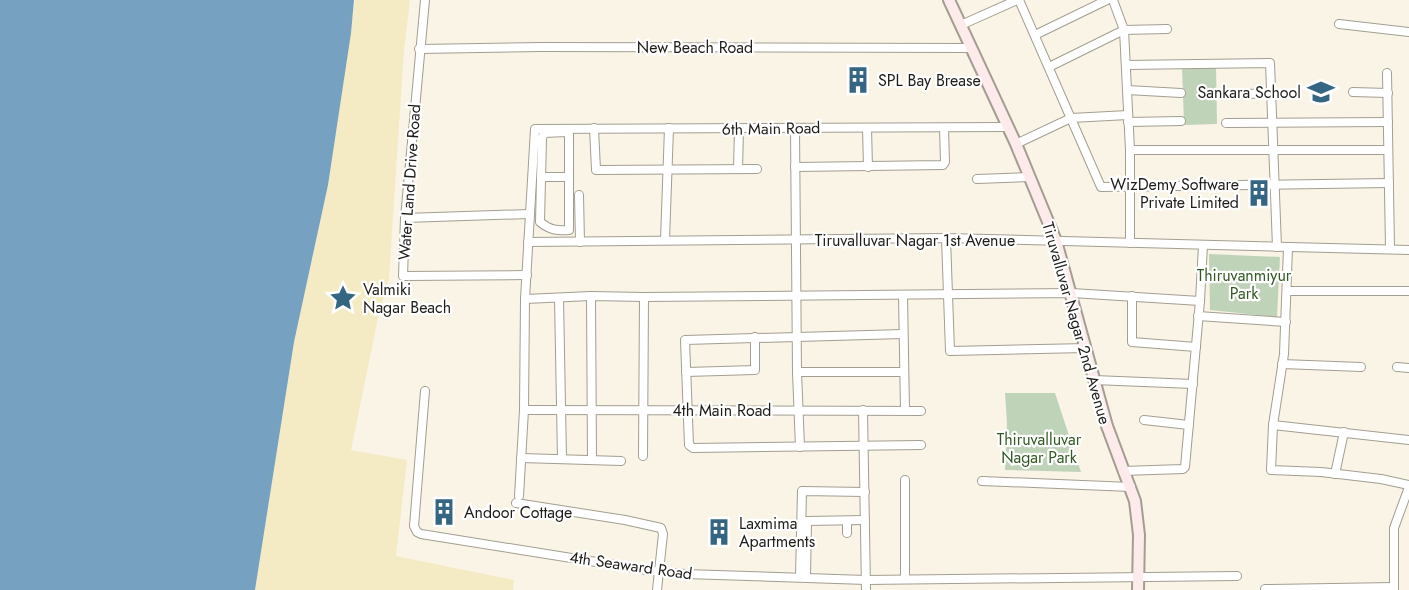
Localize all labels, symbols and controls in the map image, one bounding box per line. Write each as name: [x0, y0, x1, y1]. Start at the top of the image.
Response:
street label: New Beach Road: [637, 36, 753, 59]
building icon: SPL Bay Brease: [843, 65, 873, 95]
place label: SPL Bay Brease: [878, 69, 981, 92]
school or university icon: Sankara School: [1306, 77, 1336, 107]
place label: Sankara School: [1197, 81, 1301, 104]
street label: Water Land Drive Road: [393, 103, 426, 261]
street label: 6th Main Road: [721, 116, 821, 141]
place label: WizDemy Software Private Limited: [1110, 173, 1239, 214]
building icon: WizDemy Software Private Limited: [1244, 178, 1274, 208]
street label: Tiruvalluvar Nagar 2nd Avenue: [1037, 219, 1116, 427]
street label: Tiruvalluvar Nagar 1st Avenue: [815, 229, 1015, 252]
park label: Thiruvanmiyur Park: [1197, 264, 1292, 305]
place label: Valmiki Nagar Beach: [363, 278, 451, 319]
place icon: Valmiki Nagar Beach: [328, 283, 358, 313]
street label: 4th Main Road: [673, 399, 771, 422]
park label: Thiruvalluvar Nagar Park: [997, 428, 1082, 469]
building icon: Andoor Cottage: [429, 497, 459, 527]
place label: Andoor Cottage: [464, 501, 572, 524]
place label: Laxmima Apartments: [739, 512, 815, 553]
building icon: Laxmima Apartments: [704, 517, 734, 547]
street label: 4th Seaward Road: [568, 546, 694, 585]

